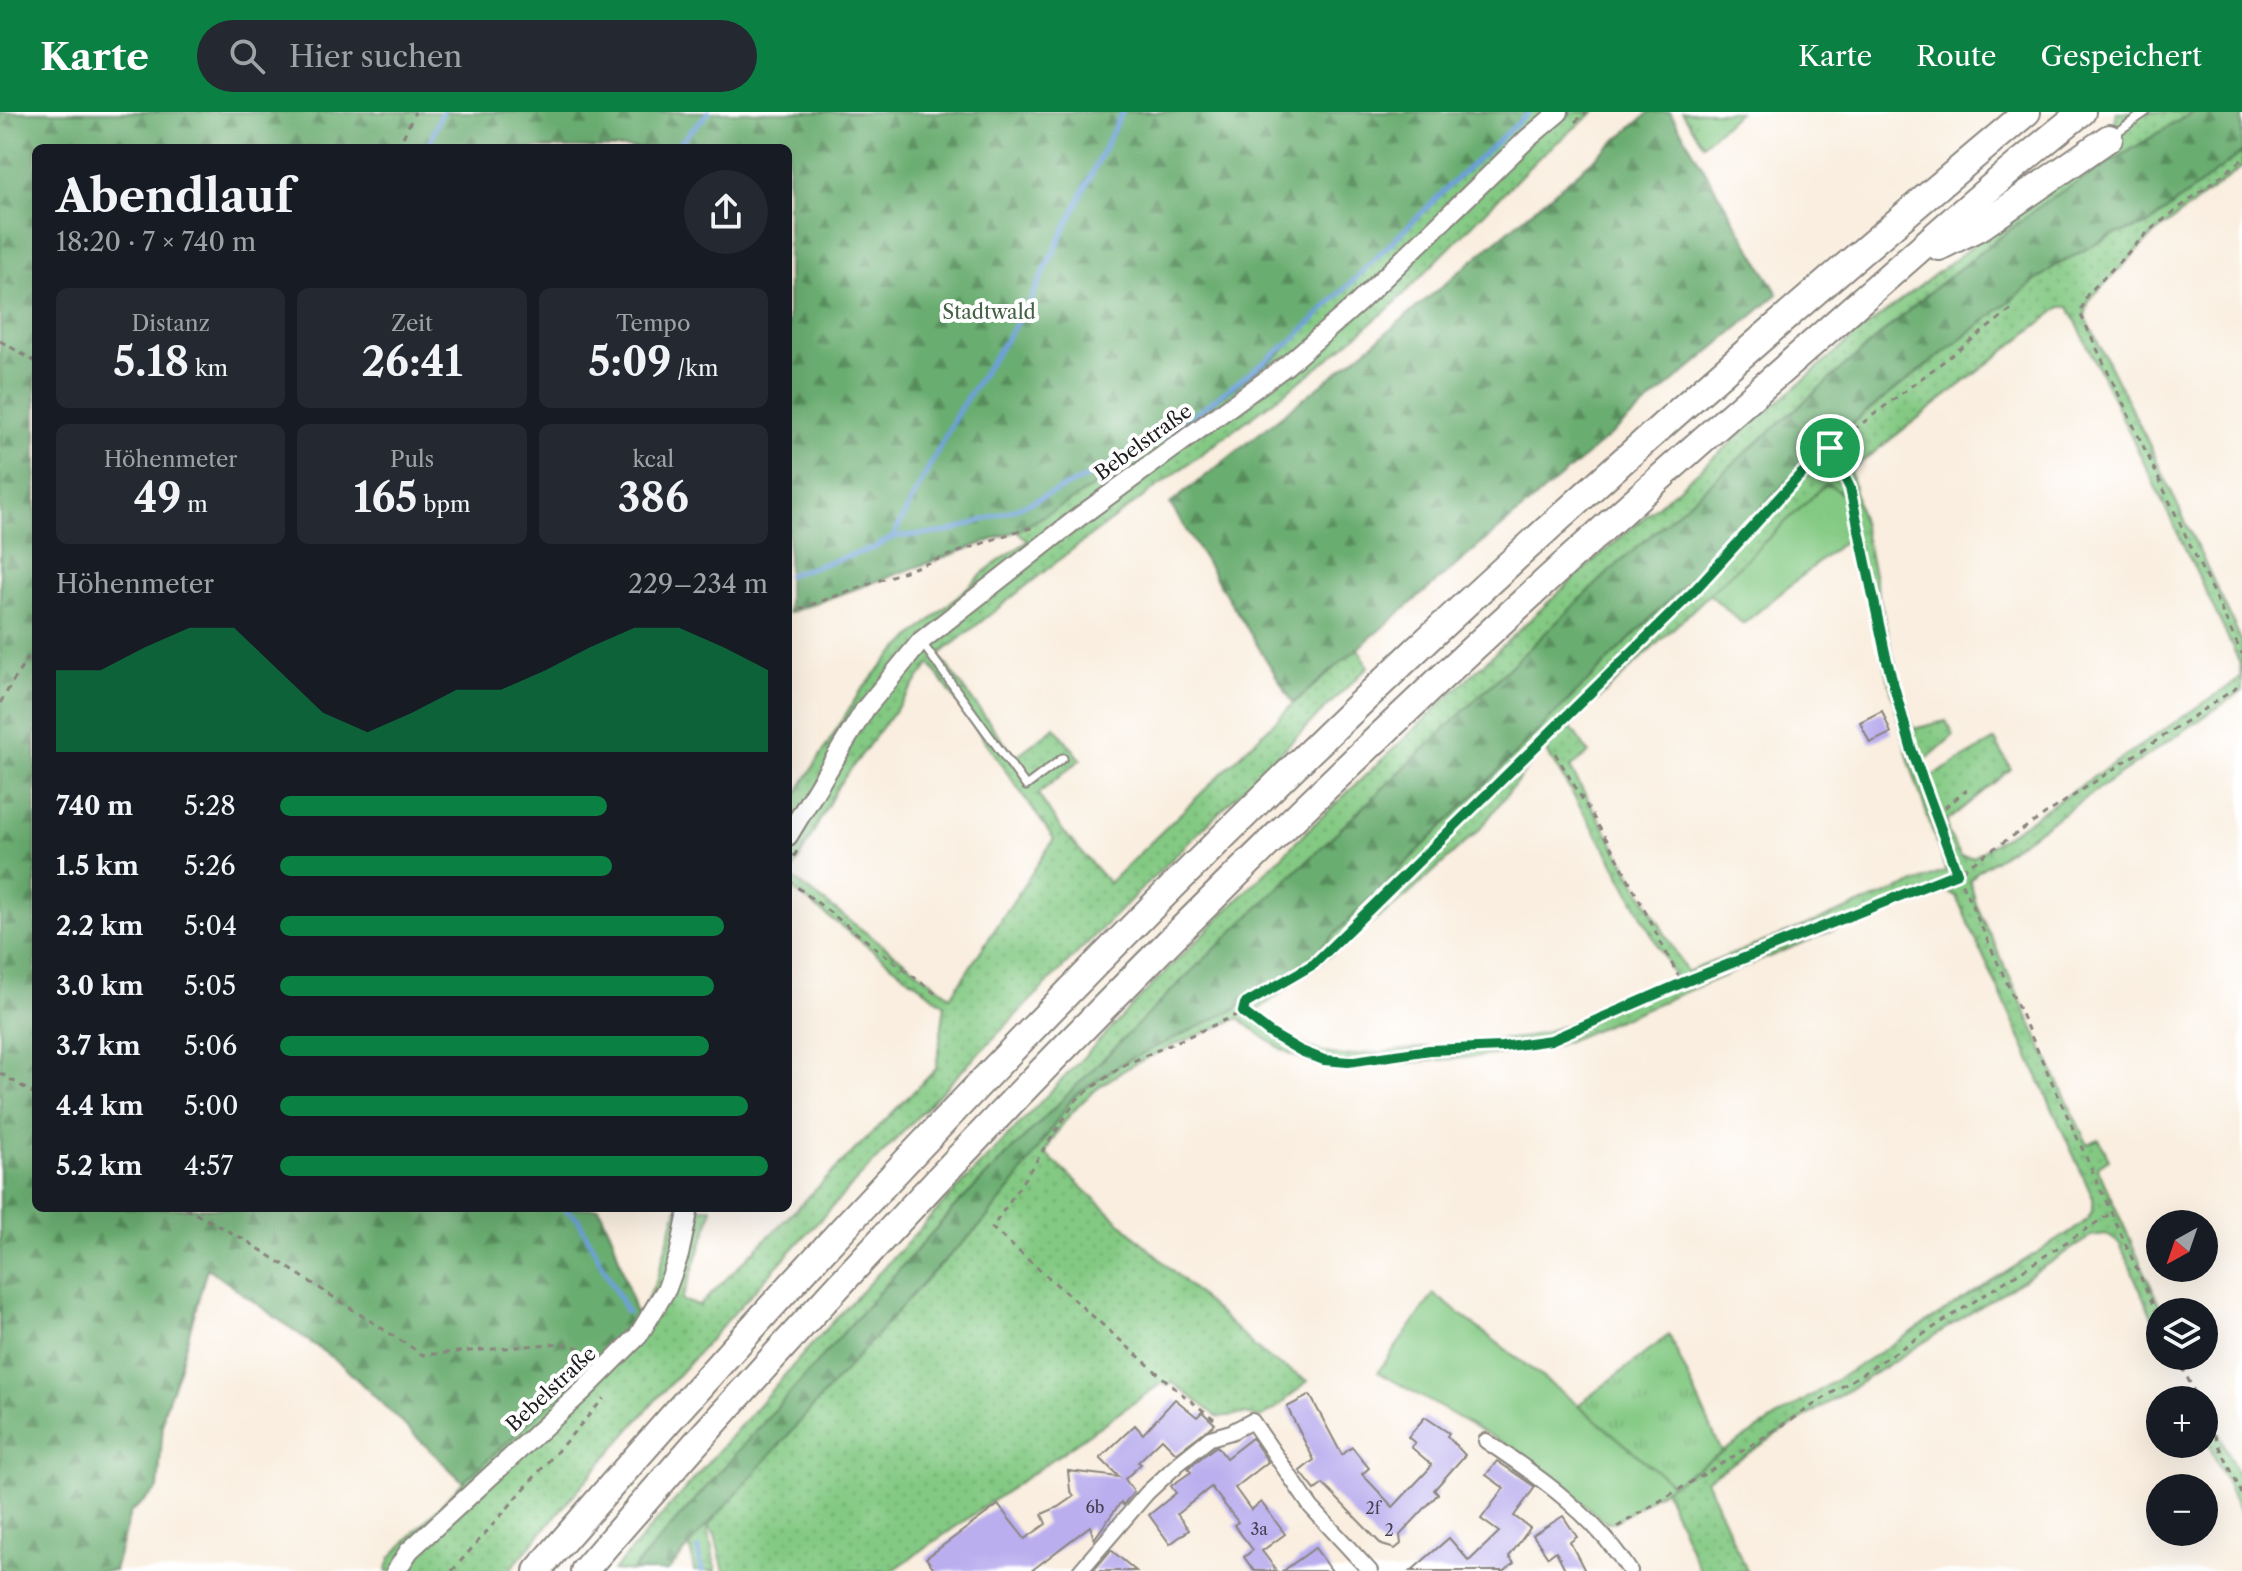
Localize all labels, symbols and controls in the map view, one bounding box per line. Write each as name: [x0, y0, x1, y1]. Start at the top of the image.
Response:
search box: [197, 20, 757, 92]
text: Karte: [40, 33, 149, 80]
icon: search: [225, 34, 269, 78]
text: Hier suchen: [289, 38, 462, 75]
text: Karte: [1798, 39, 1872, 73]
text: Route: [1916, 39, 1997, 73]
text: Gespeichert: [2041, 39, 2202, 73]
text: Abendlauf: [56, 169, 293, 223]
button: share: [684, 170, 768, 254]
text: 18:20 · 7 × 740 m: [56, 226, 256, 258]
park label: Stadtwald: [942, 300, 1036, 324]
text: Distanz: [131, 310, 210, 337]
text: Zeit: [391, 310, 433, 337]
text: Tempo: [616, 310, 690, 337]
text: 5.18: [113, 337, 189, 386]
text: 26:41: [361, 337, 463, 386]
text: 5:09: [588, 337, 671, 386]
text: km: [189, 355, 228, 382]
text: /km: [671, 355, 718, 382]
street label: Bebelstraße: [1090, 399, 1196, 485]
pin: [1796, 414, 1864, 482]
icon: arrive: [1808, 426, 1852, 470]
text: Höhenmeter: [104, 446, 238, 473]
text: Puls: [390, 446, 434, 473]
text: kcal: [633, 446, 674, 473]
text: 49: [134, 473, 181, 522]
text: 165: [353, 473, 417, 522]
text: 386: [618, 473, 689, 522]
text: m: [181, 491, 208, 518]
text: bpm: [417, 491, 471, 518]
text: Höhenmeter: [56, 568, 214, 600]
text: 229–234 m: [628, 568, 768, 600]
text: 740 m: [56, 790, 133, 822]
text: 5:28: [184, 790, 236, 822]
text: 1.5 km: [56, 850, 139, 882]
text: 5:26: [184, 850, 236, 882]
text: 2.2 km: [56, 910, 143, 942]
text: 5:04: [184, 910, 237, 942]
text: 3.0 km: [56, 970, 144, 1002]
text: 5:05: [184, 970, 236, 1002]
text: 3.7 km: [56, 1030, 141, 1062]
text: 5:06: [184, 1030, 237, 1062]
text: 4.4 km: [56, 1090, 144, 1122]
text: 5:00: [184, 1090, 238, 1122]
text: 5.2 km: [56, 1150, 142, 1182]
text: 4:57: [184, 1150, 233, 1182]
north arrow: [2146, 1210, 2218, 1282]
map controls: [2146, 1210, 2218, 1546]
button: layers: [2146, 1298, 2218, 1370]
street label: Bebelstraße: [501, 1341, 601, 1437]
button: +: [2146, 1386, 2218, 1458]
button: −: [2146, 1474, 2218, 1546]
house number: 6b: [1085, 1497, 1105, 1517]
house number: 2f: [1366, 1498, 1383, 1518]
house number: 3a: [1250, 1519, 1268, 1539]
house number: 2: [1384, 1520, 1394, 1540]

